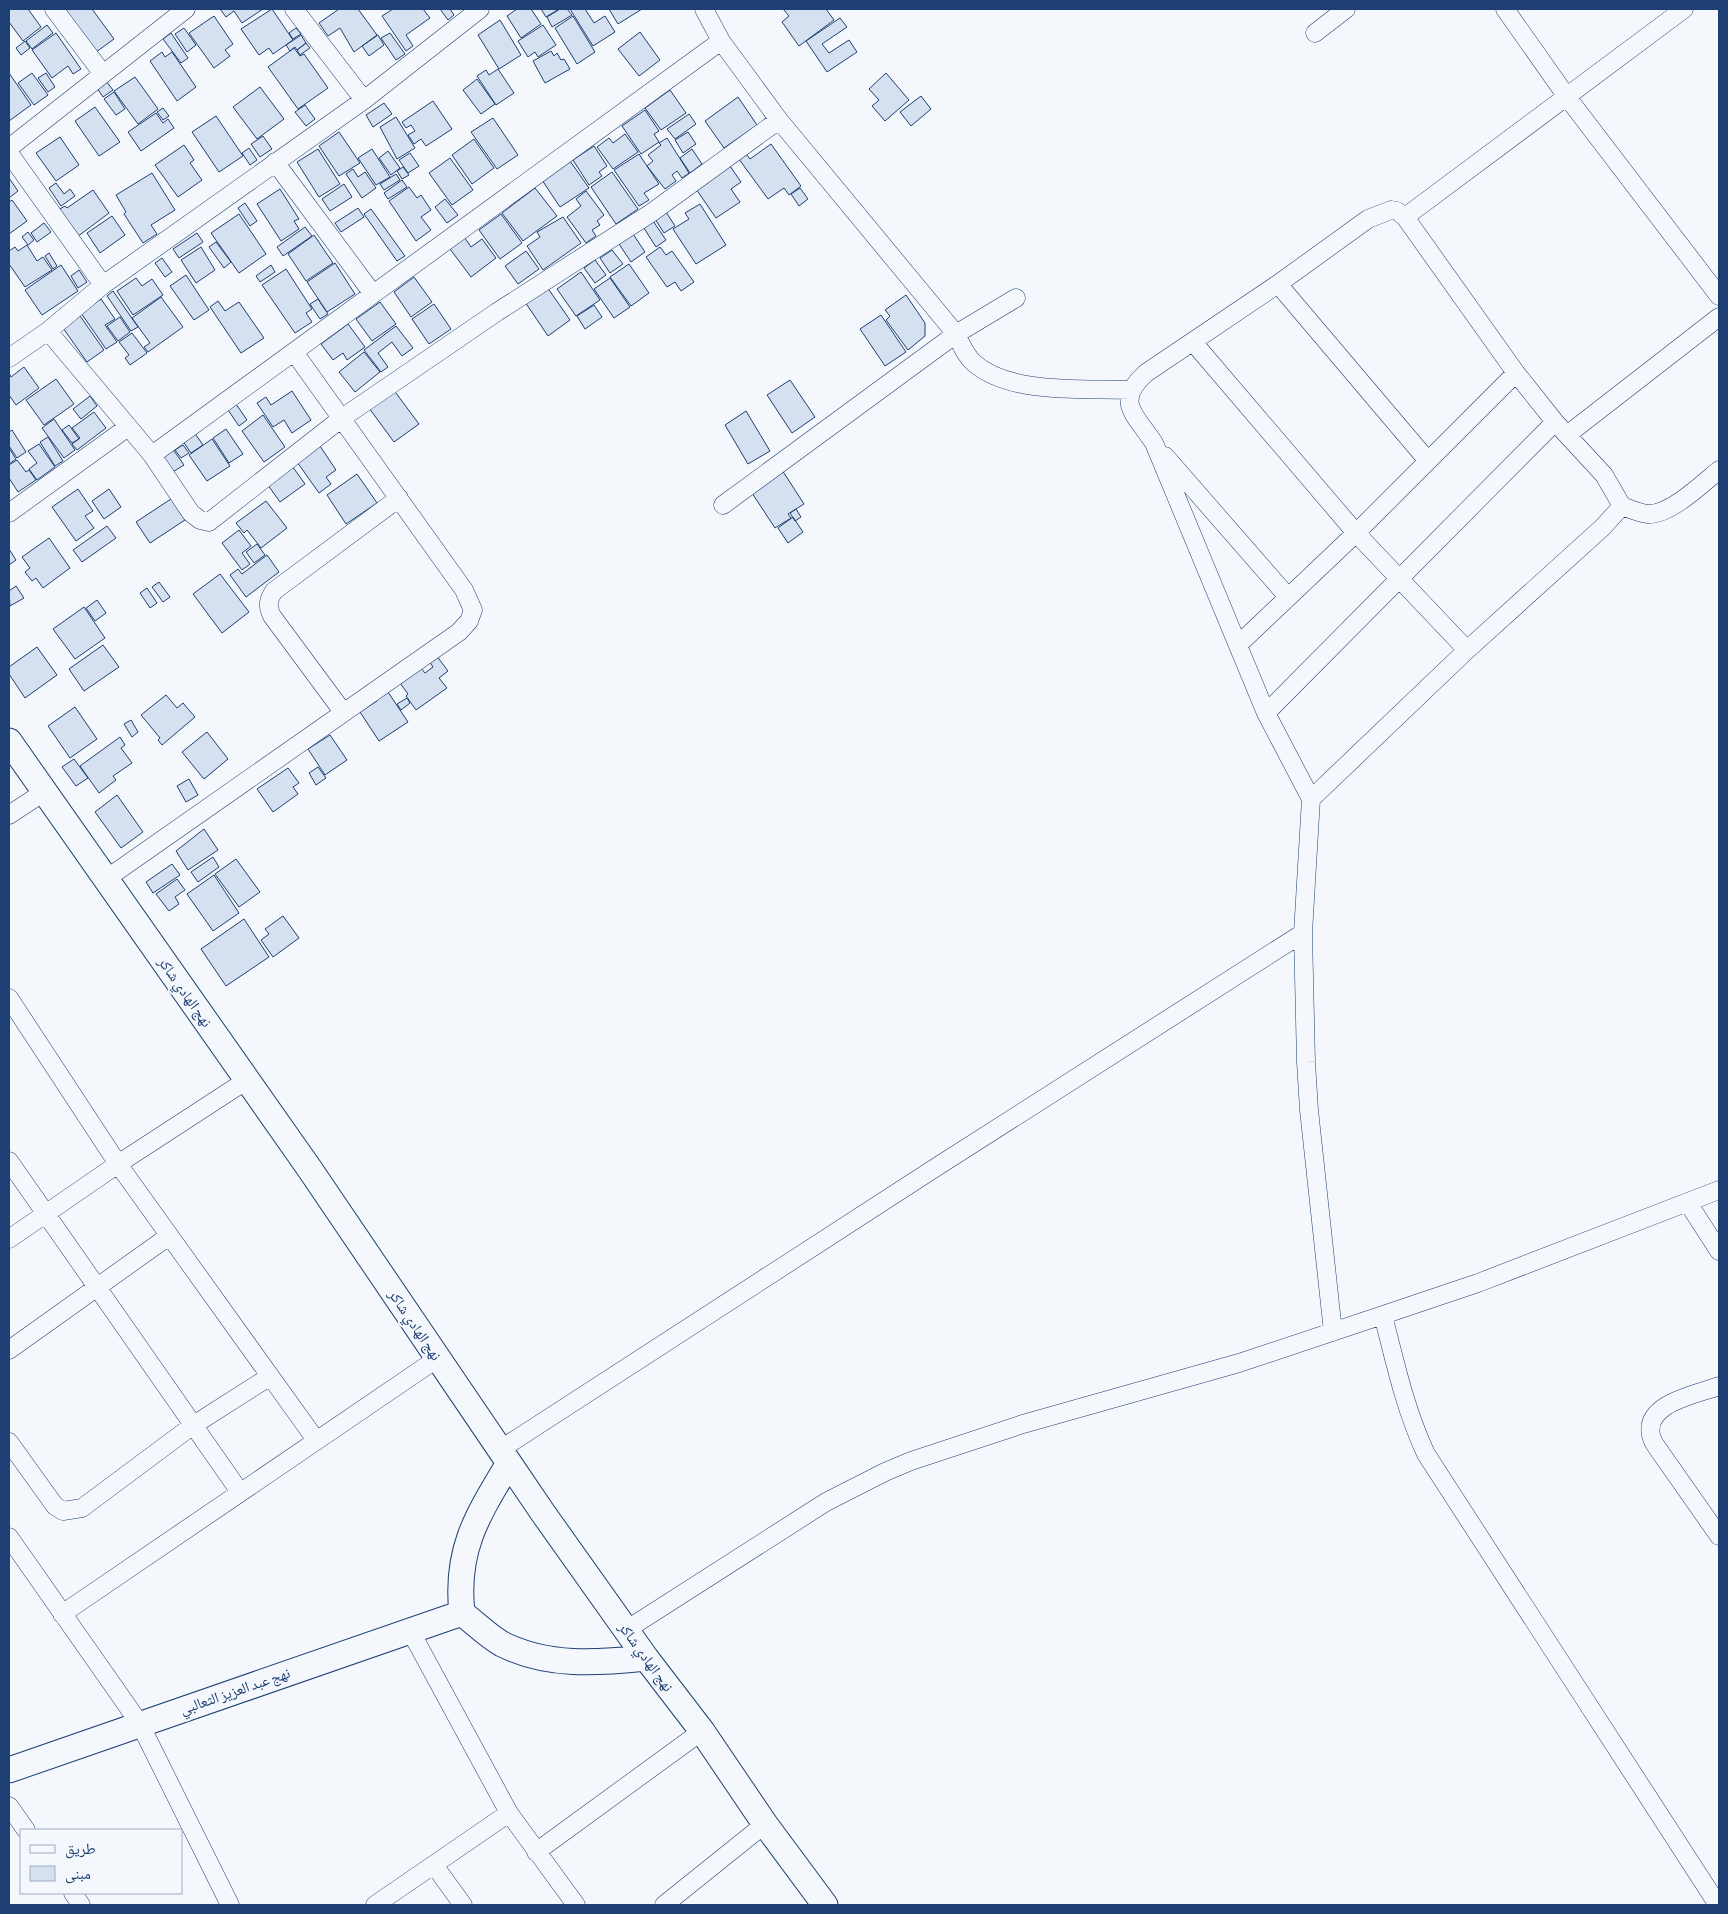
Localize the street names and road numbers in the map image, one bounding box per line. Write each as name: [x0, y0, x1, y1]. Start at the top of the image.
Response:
street label: نهج الهادي شاكر: [151, 953, 216, 1032]
street label: نهج الهادي شاكر: [382, 1285, 445, 1365]
street label: نهج الهادي شاكر: [612, 1618, 677, 1697]
street label: نهج عبد العزيز الثعالبي: [178, 1664, 293, 1721]

